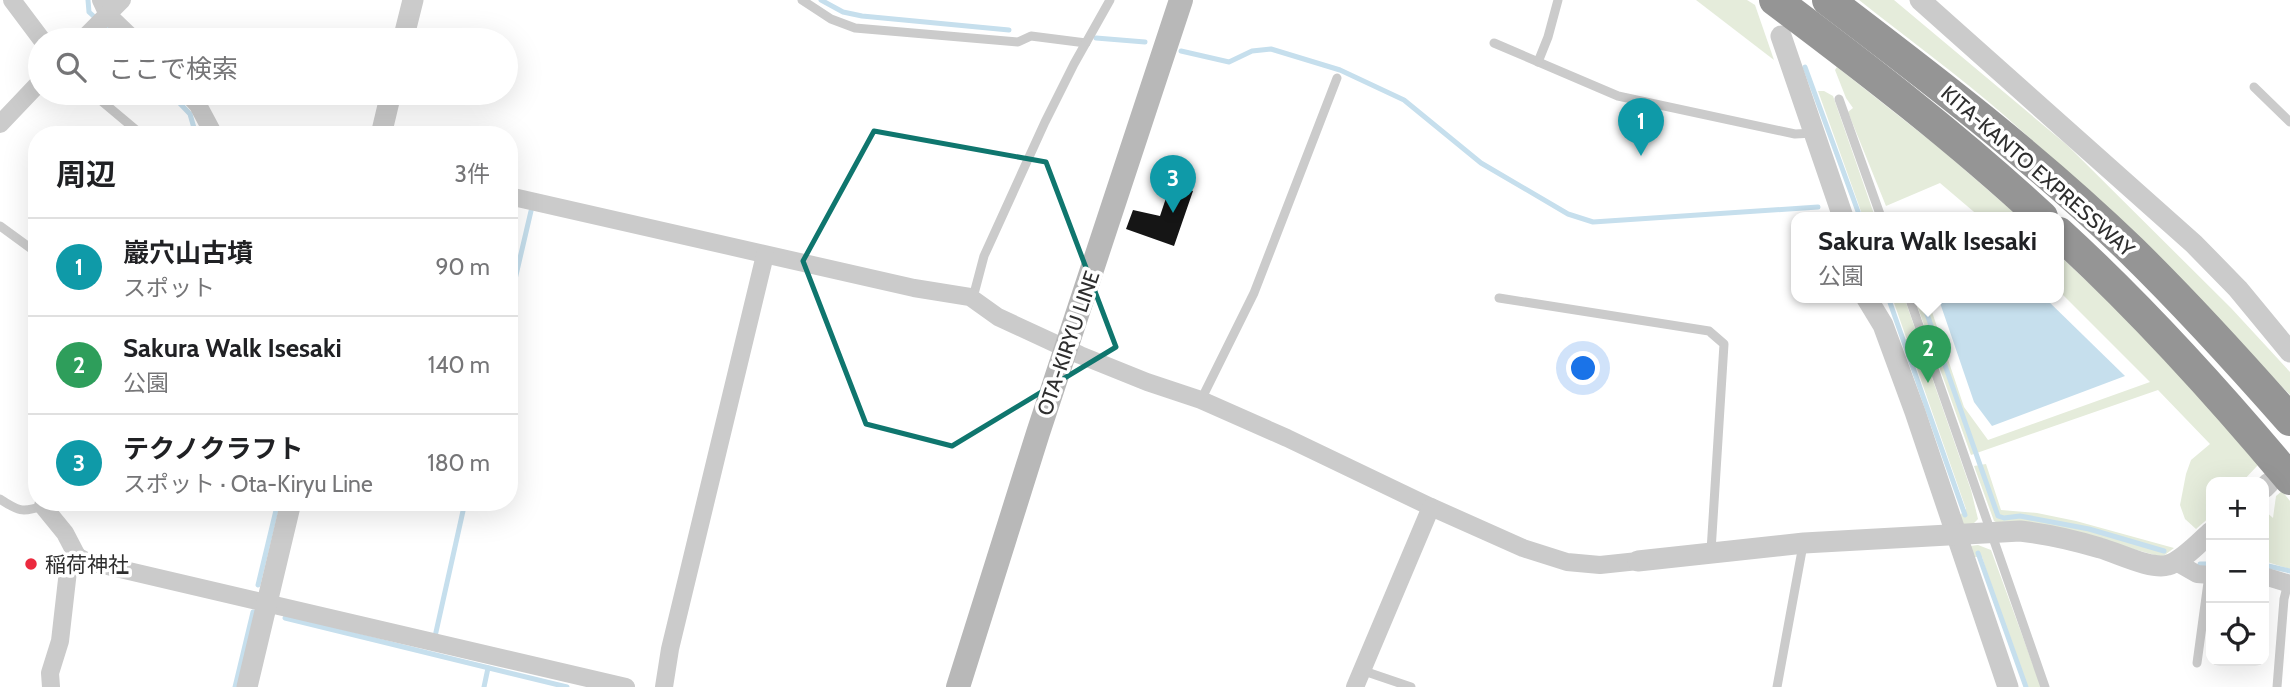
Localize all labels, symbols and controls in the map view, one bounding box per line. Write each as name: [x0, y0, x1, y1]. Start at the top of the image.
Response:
search box: [28, 28, 518, 105]
icon: search: [52, 48, 90, 86]
text: ここで検索: [108, 53, 238, 85]
street label: KITA-KANTO EXPRESSWAY: [1936, 80, 2141, 262]
pin: 1: [1618, 98, 1664, 156]
pin: 3: [1150, 155, 1196, 213]
text: 周辺: [56, 156, 116, 193]
text: 3件: [455, 160, 490, 188]
popup: [1791, 212, 2064, 303]
text: Sakura Walk Isesaki: [1818, 225, 2037, 257]
text: 巖穴山古墳: [123, 237, 253, 269]
text: 1: [75, 253, 83, 281]
text: 90 m: [436, 253, 490, 281]
text: 公園: [1818, 262, 1864, 290]
street label: OTA-KIRYU LINE: [1032, 267, 1104, 419]
text: スポット: [123, 274, 215, 302]
pin: 2: [1905, 325, 1951, 383]
text: Sakura Walk Isesaki: [123, 332, 342, 364]
text: 2: [73, 351, 85, 379]
text: 140 m: [428, 351, 490, 379]
your location: [1566, 351, 1600, 385]
text: 公園: [123, 369, 169, 397]
text: テクノクラフト: [123, 433, 303, 465]
text: 3: [73, 449, 85, 477]
text: 180 m: [427, 449, 490, 477]
text: スポット · Ota-Kiryu Line: [123, 470, 373, 498]
map controls: [2206, 477, 2269, 666]
button: +: [2206, 477, 2269, 540]
button: −: [2206, 540, 2269, 603]
place label: 稲荷神社: [45, 552, 129, 577]
marker: 稲荷神社: [23, 556, 39, 572]
button: locate: [2206, 603, 2269, 666]

